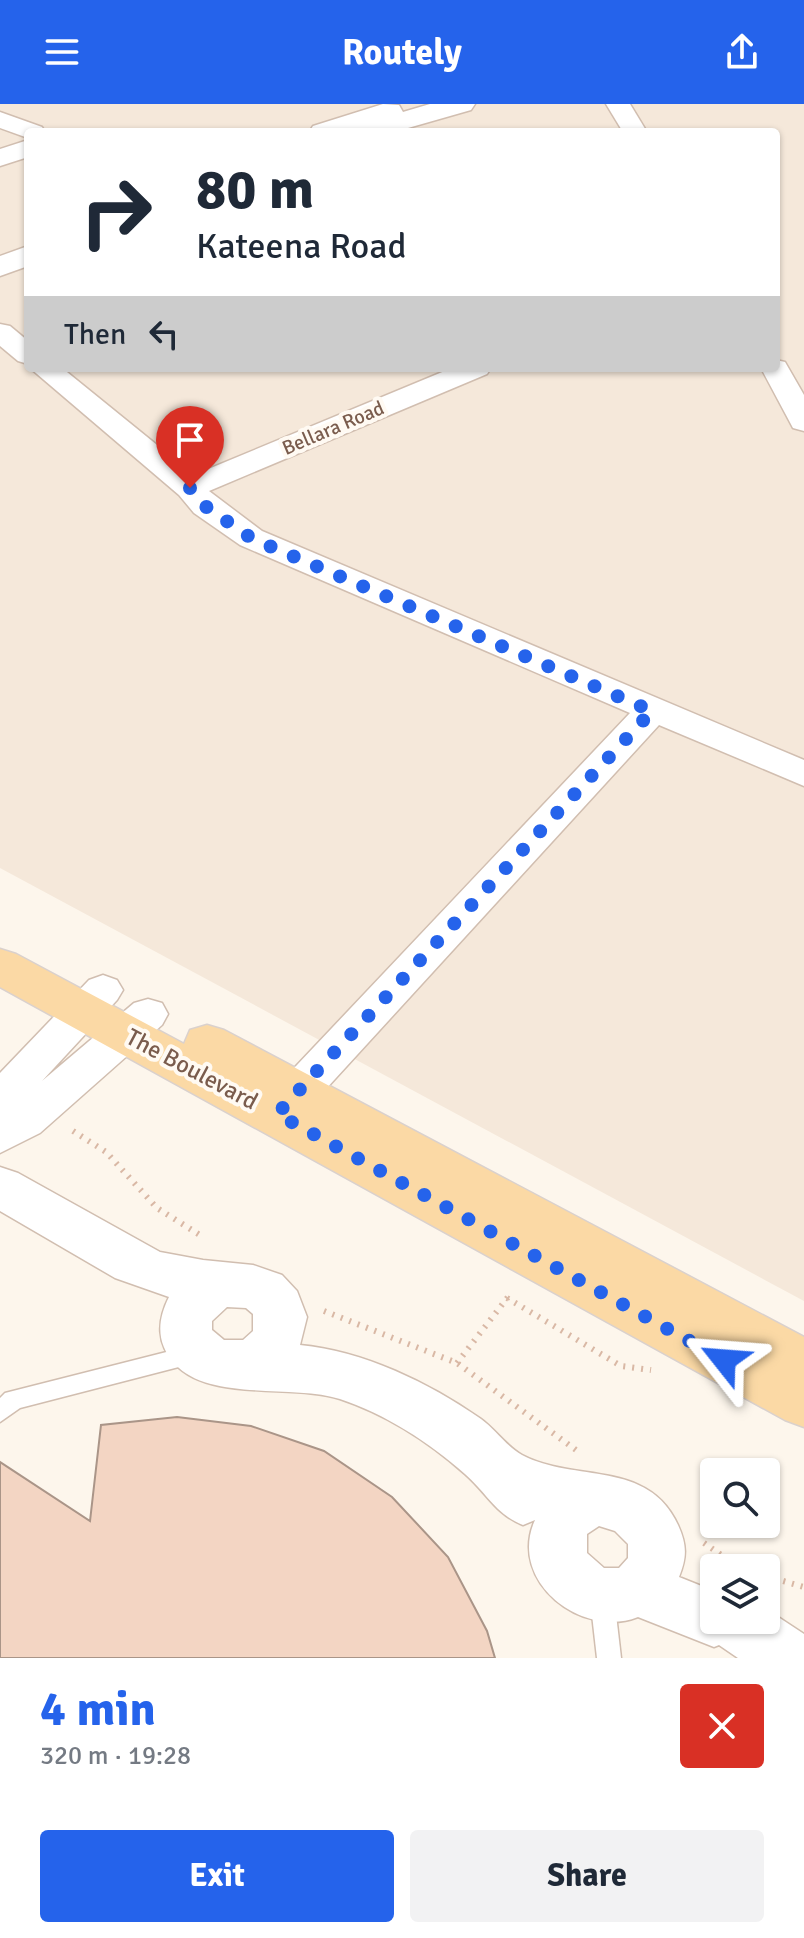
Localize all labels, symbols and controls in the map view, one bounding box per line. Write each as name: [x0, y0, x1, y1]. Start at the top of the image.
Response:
icon: menu: [40, 30, 84, 74]
text: Routely: [342, 30, 462, 75]
icon: share: [720, 30, 764, 74]
text: 80 m: [196, 155, 314, 224]
icon: right: [64, 160, 168, 264]
text: Kateena Road: [196, 224, 407, 269]
icon: left: [142, 312, 186, 356]
text: Then: [64, 316, 126, 353]
street label: Bellara Road: [278, 395, 388, 461]
pin: [156, 406, 224, 488]
icon: arrive: [168, 418, 212, 462]
street label: The Boulevard: [121, 1022, 263, 1116]
position arrow: [682, 1318, 766, 1402]
map controls: [700, 1458, 780, 1634]
button: search: [700, 1458, 780, 1538]
button: layers: [700, 1554, 780, 1634]
text: 4 min: [40, 1680, 156, 1739]
button: close: [680, 1684, 764, 1768]
text: 320 m · 19:28: [40, 1740, 191, 1772]
button: Exit: [40, 1830, 394, 1922]
button: Share: [410, 1830, 764, 1922]

